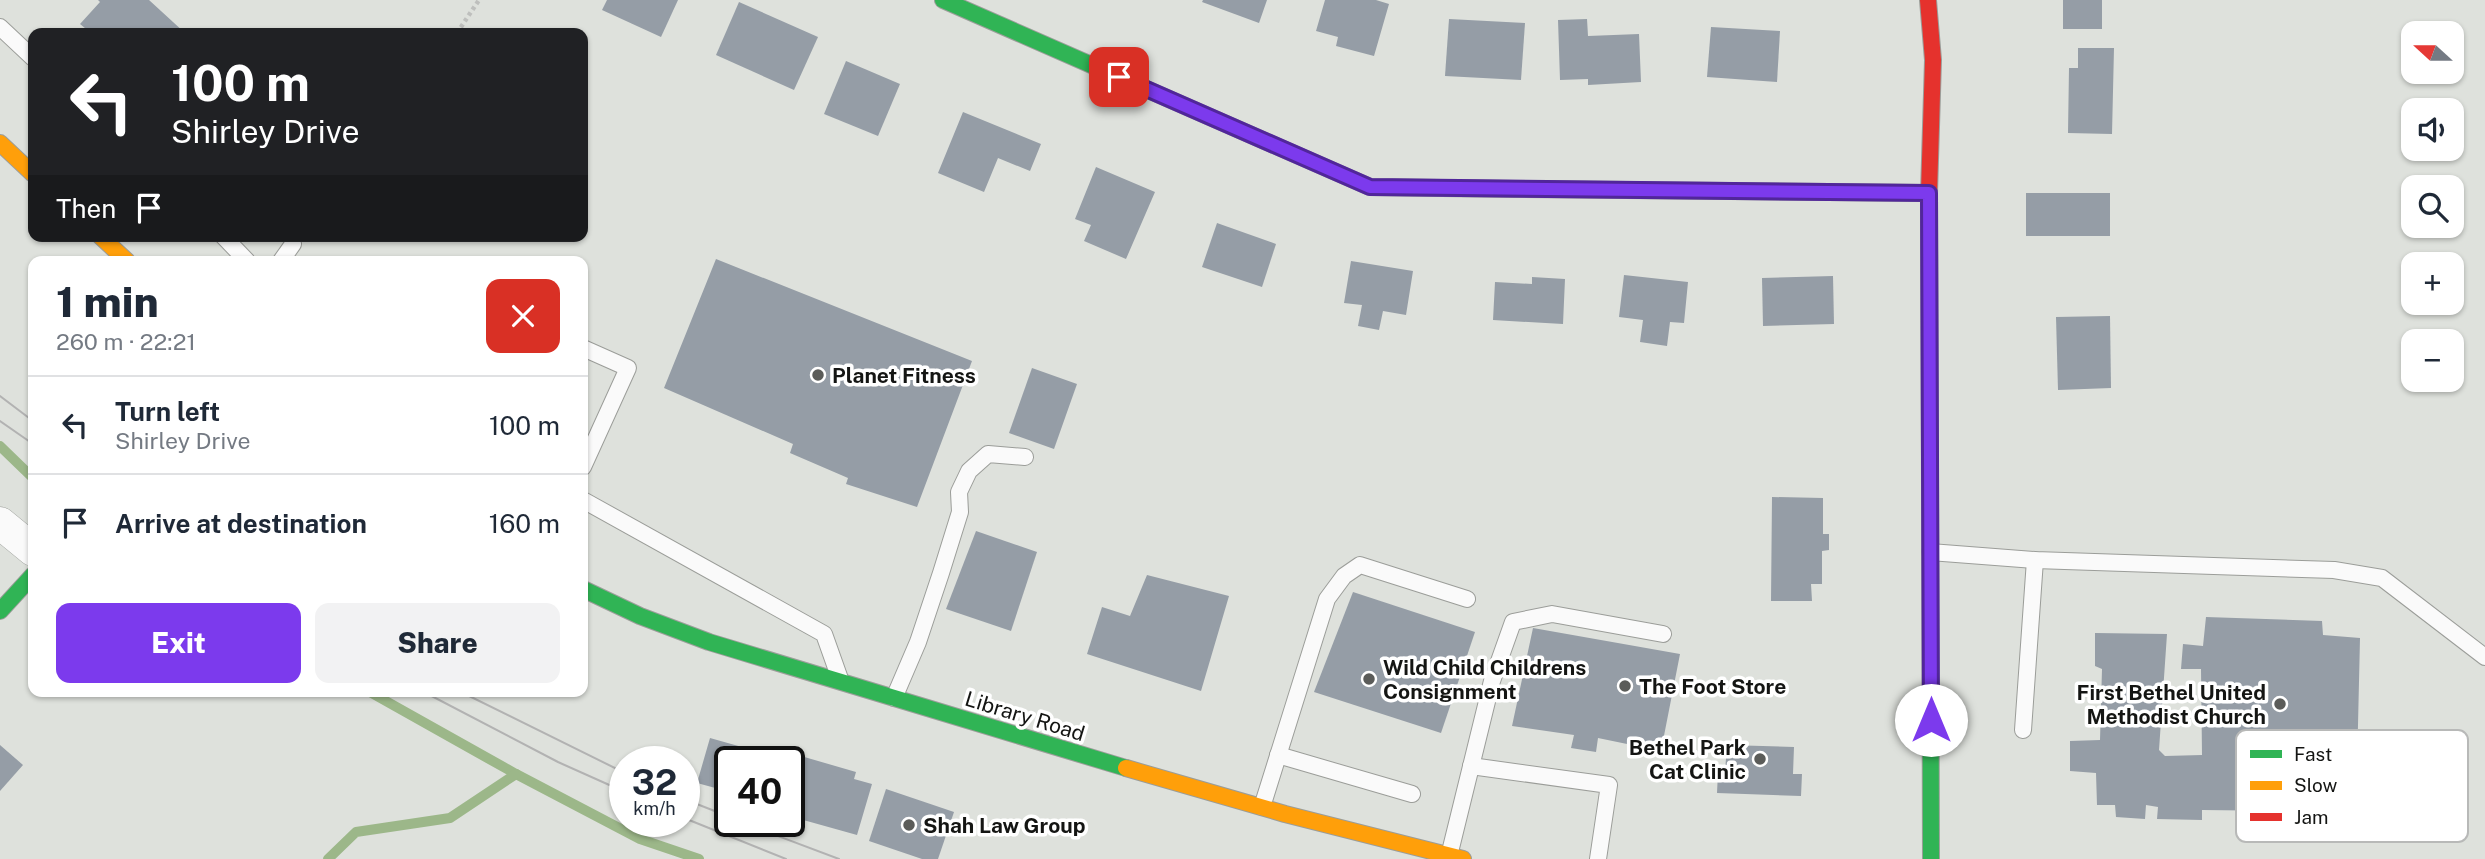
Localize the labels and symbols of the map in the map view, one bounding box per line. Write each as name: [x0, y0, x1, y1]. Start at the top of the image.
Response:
north arrow: [2401, 21, 2464, 84]
pin: [1089, 47, 1149, 107]
place label: Planet Fitness: [832, 363, 976, 388]
marker: Planet Fitness: [810, 367, 826, 383]
place label: Wild Child Childrens Consignment: [1383, 655, 1586, 704]
marker: Wild Child Childrens Consignment: [1361, 671, 1377, 687]
place label: The Foot Store: [1639, 674, 1786, 699]
marker: The Foot Store: [1617, 678, 1633, 694]
place label: First Bethel United Methodist Church: [2077, 680, 2266, 729]
position arrow: [1894, 683, 1968, 757]
street label: Library Road: [962, 686, 1088, 746]
marker: First Bethel United Methodist Church: [2272, 696, 2288, 712]
legend: [2236, 730, 2468, 842]
place label: Bethel Park Cat Clinic: [1629, 735, 1746, 784]
text: Fast: [2294, 743, 2332, 765]
speed limit sign: 40: [714, 746, 805, 837]
marker: Bethel Park Cat Clinic: [1752, 751, 1768, 767]
text: Slow: [2294, 774, 2338, 796]
text: Jam: [2294, 806, 2328, 828]
place label: Shah Law Group: [923, 813, 1085, 838]
marker: Shah Law Group: [901, 817, 917, 833]

